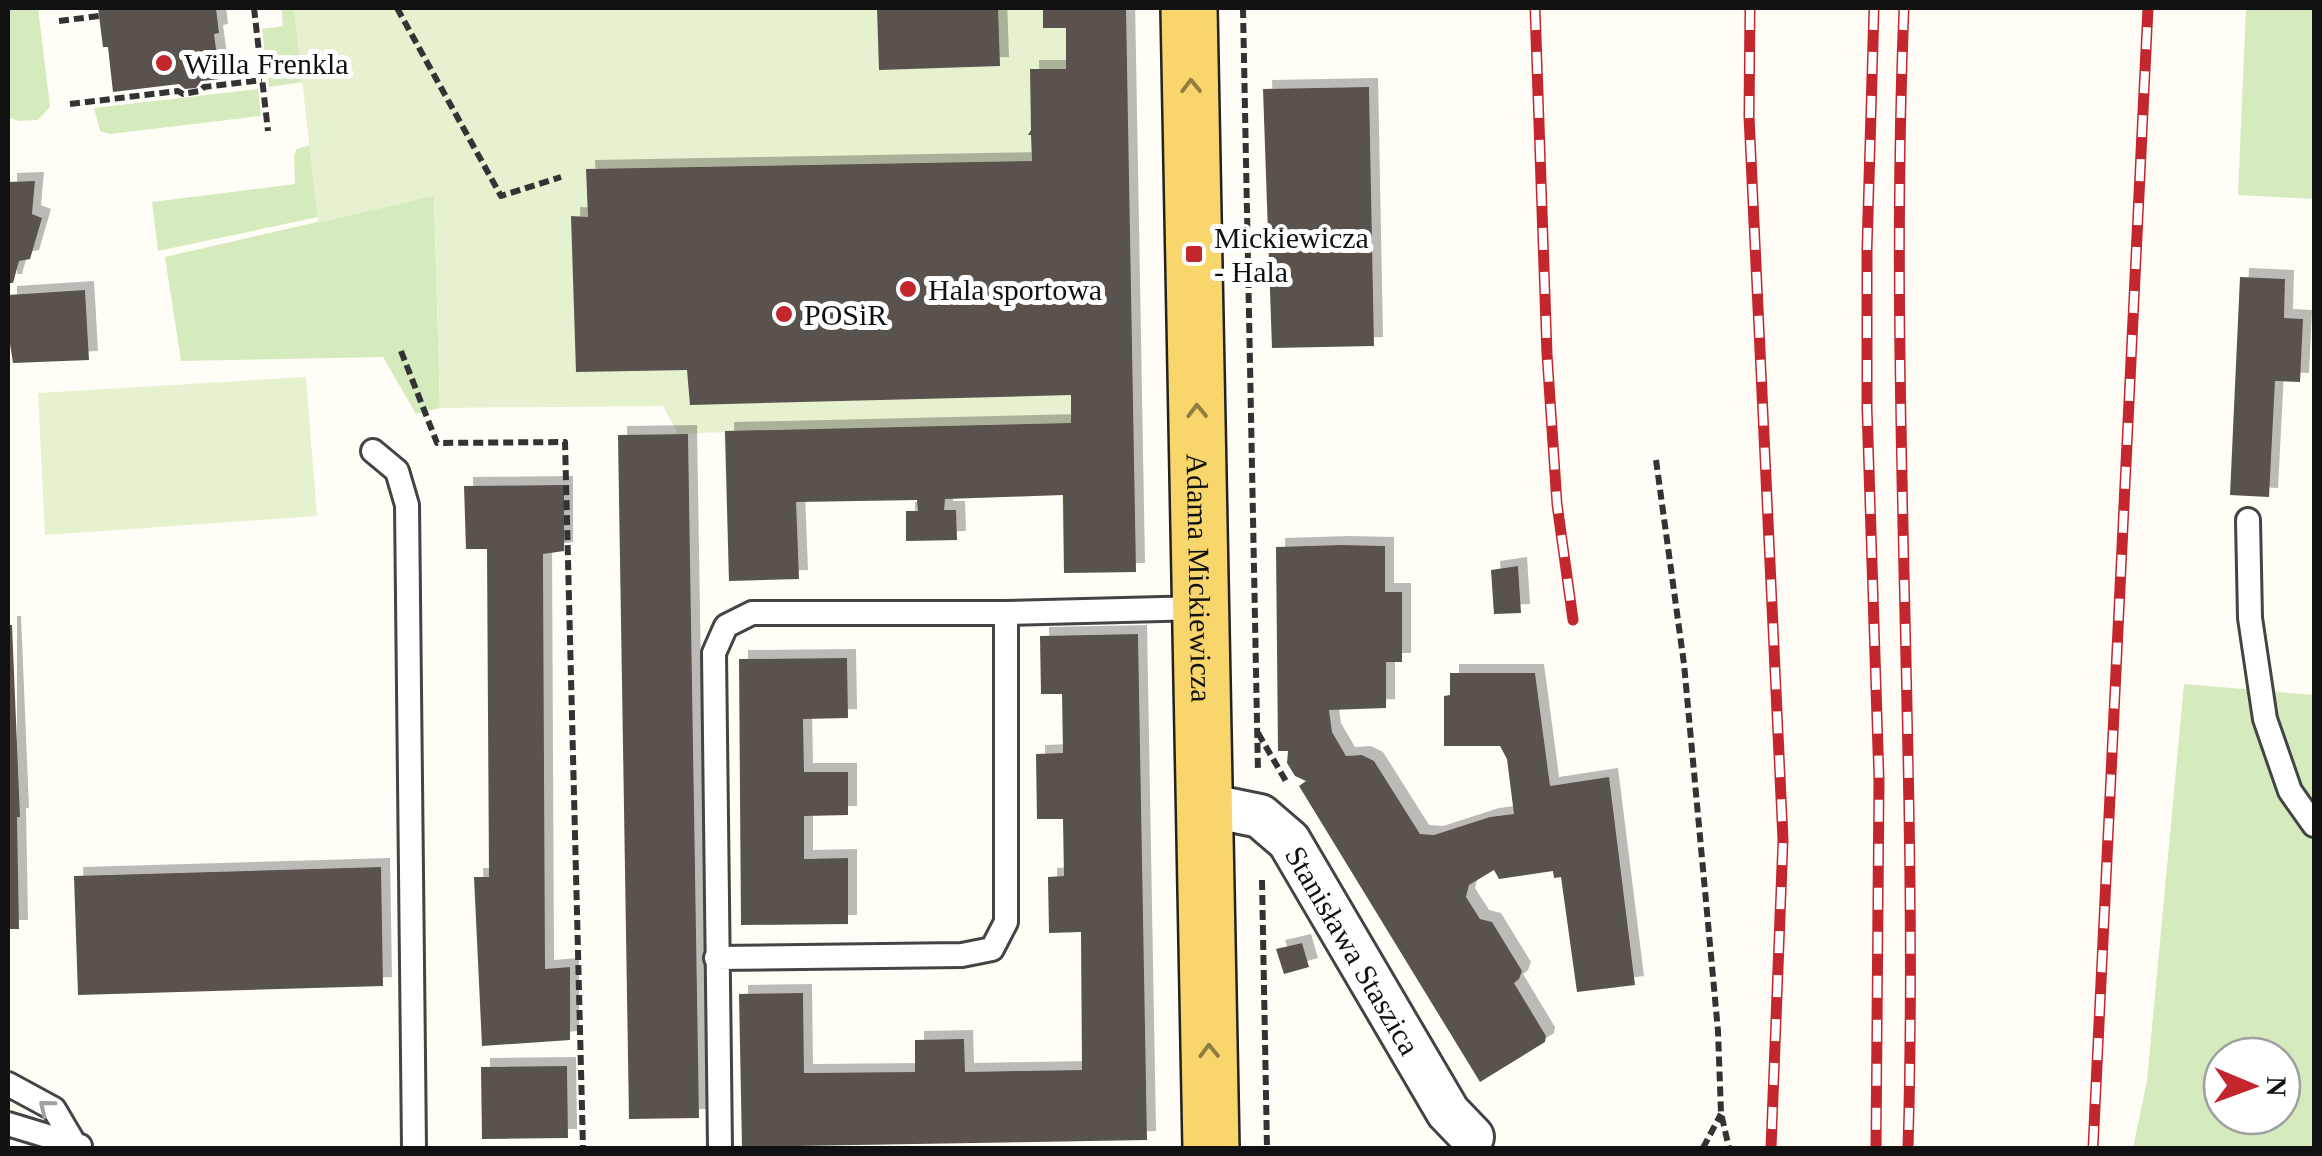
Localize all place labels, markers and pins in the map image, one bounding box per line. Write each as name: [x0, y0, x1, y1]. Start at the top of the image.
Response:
place label: Willa Frenkla: [184, 47, 349, 80]
marker: Willa Frenkla: [153, 52, 175, 74]
place label: Mickiewicza - Hala: [1214, 221, 1369, 288]
marker: Mickiewicza - Hala: [1183, 243, 1205, 265]
place label: Hala sportowa: [928, 273, 1102, 306]
marker: Hala sportowa: [897, 278, 919, 300]
place label: POSiR: [804, 298, 887, 331]
marker: POSiR: [773, 303, 795, 325]

